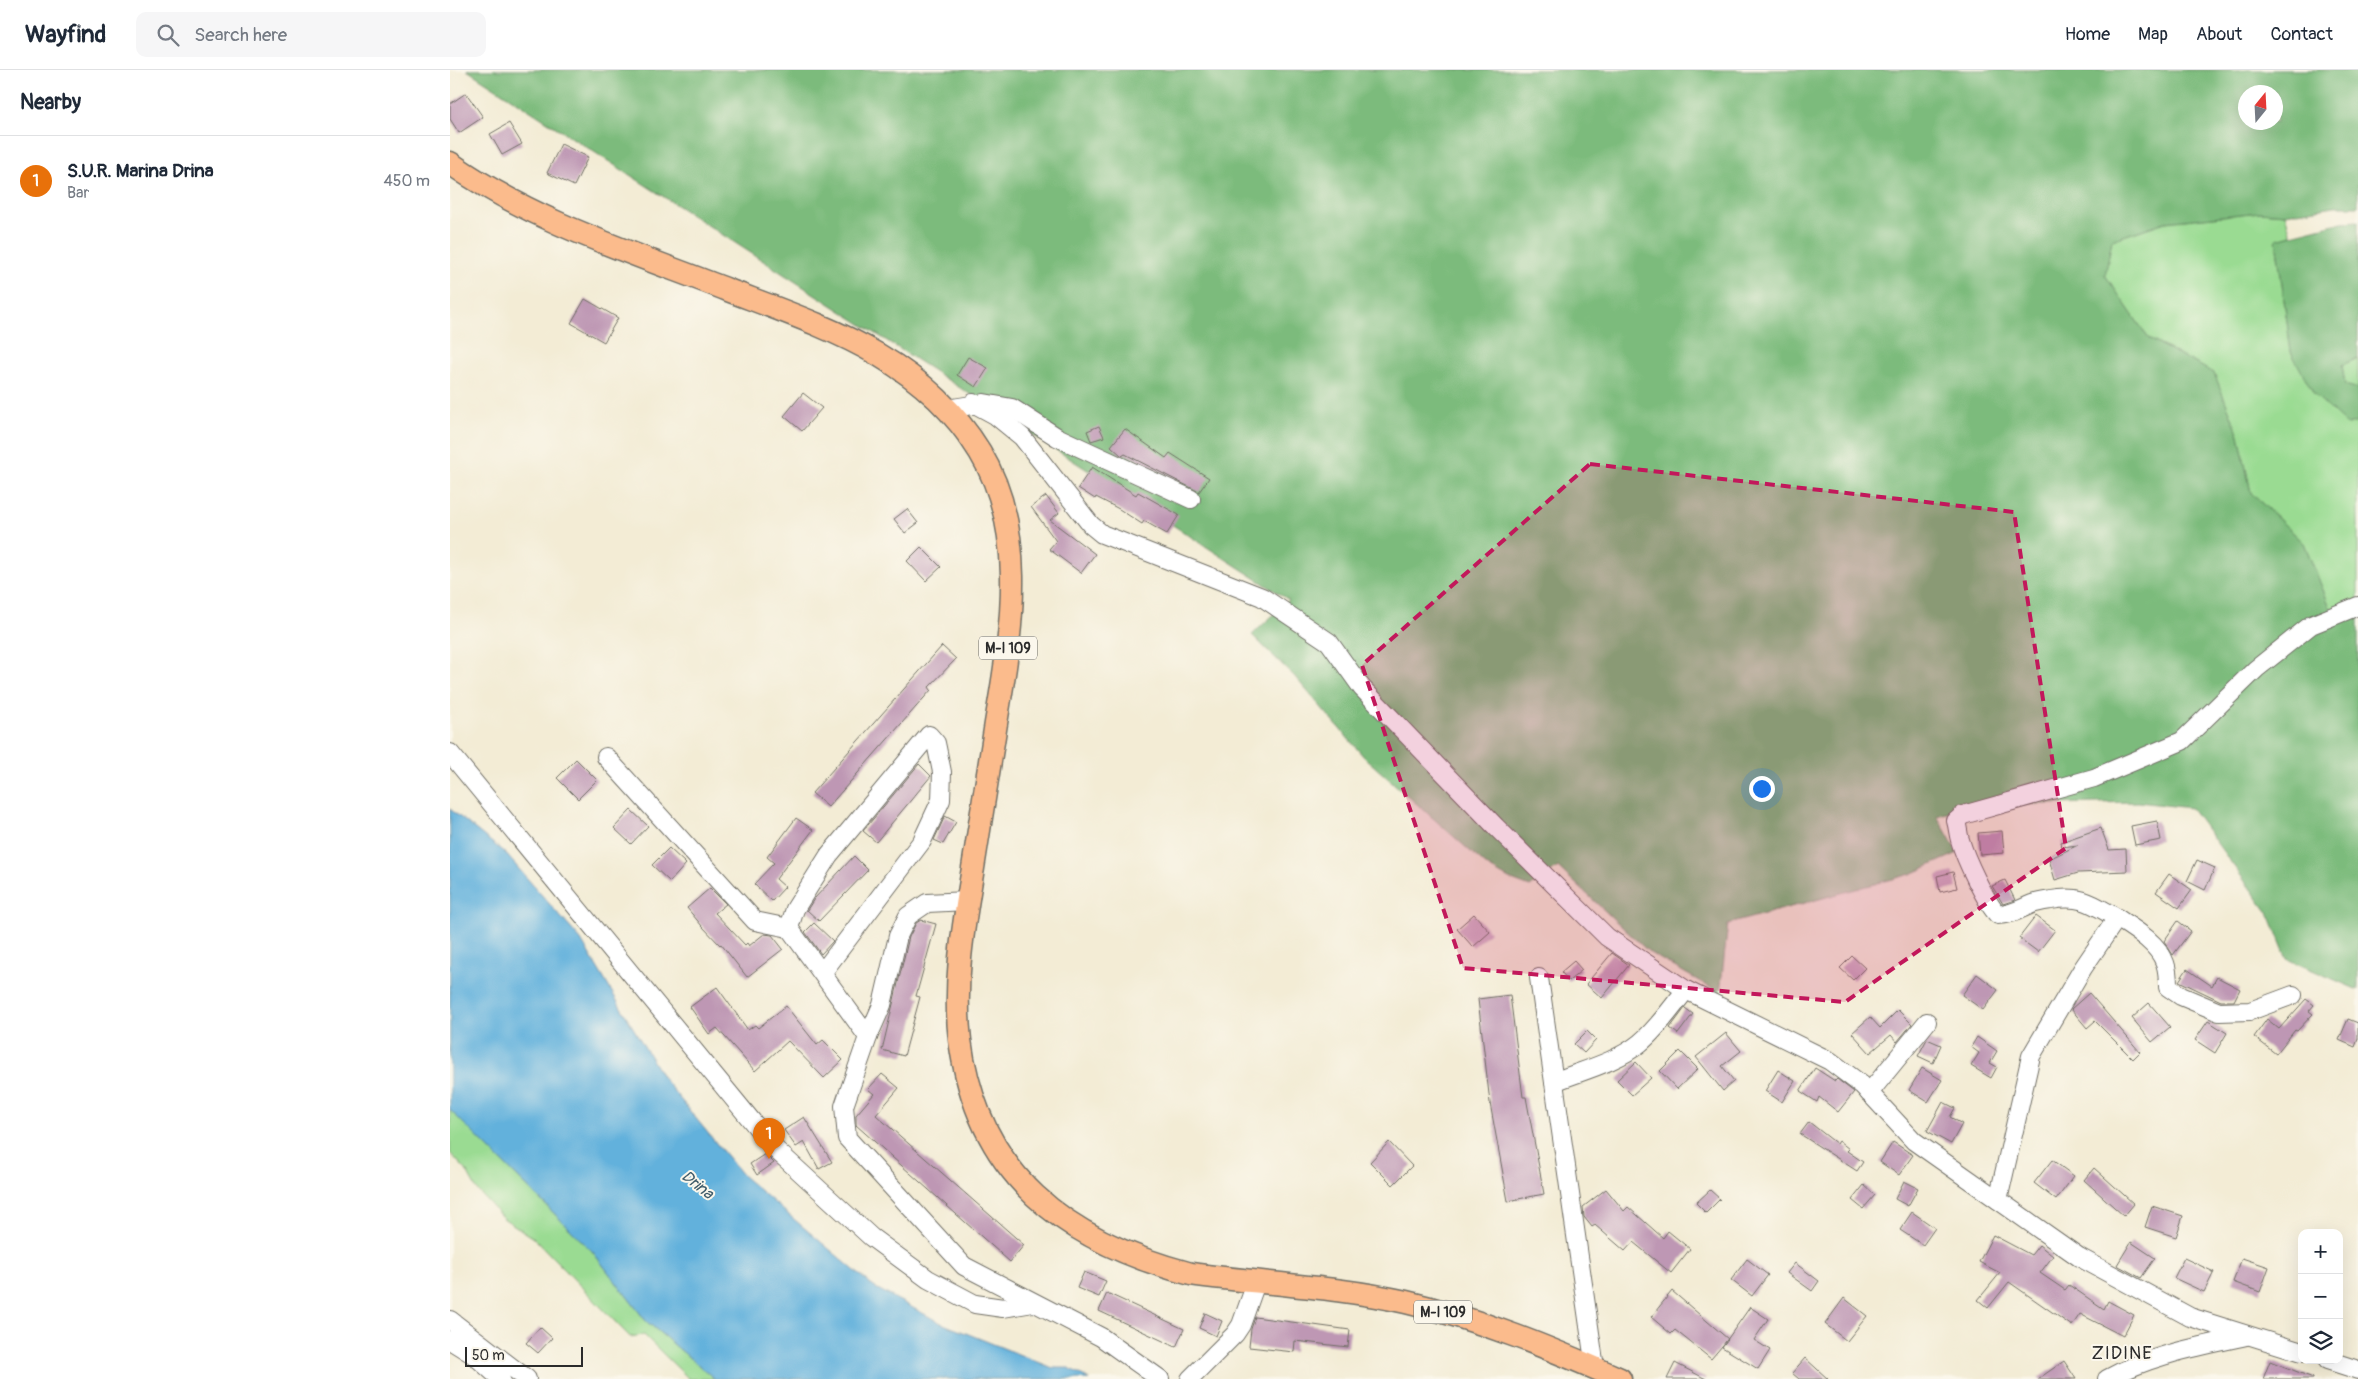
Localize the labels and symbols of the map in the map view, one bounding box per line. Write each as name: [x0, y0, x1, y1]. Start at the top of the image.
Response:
north arrow: [2238, 85, 2283, 130]
road number: M-I 109: [979, 636, 1037, 660]
your location: [1749, 776, 1775, 802]
pin: 1: [753, 1118, 785, 1159]
water label: Drina: [677, 1166, 719, 1204]
road number: M-I 109: [1414, 1300, 1472, 1324]
district label: ZIDINE: [2091, 1342, 2153, 1365]
scale bar: [465, 1344, 582, 1367]

